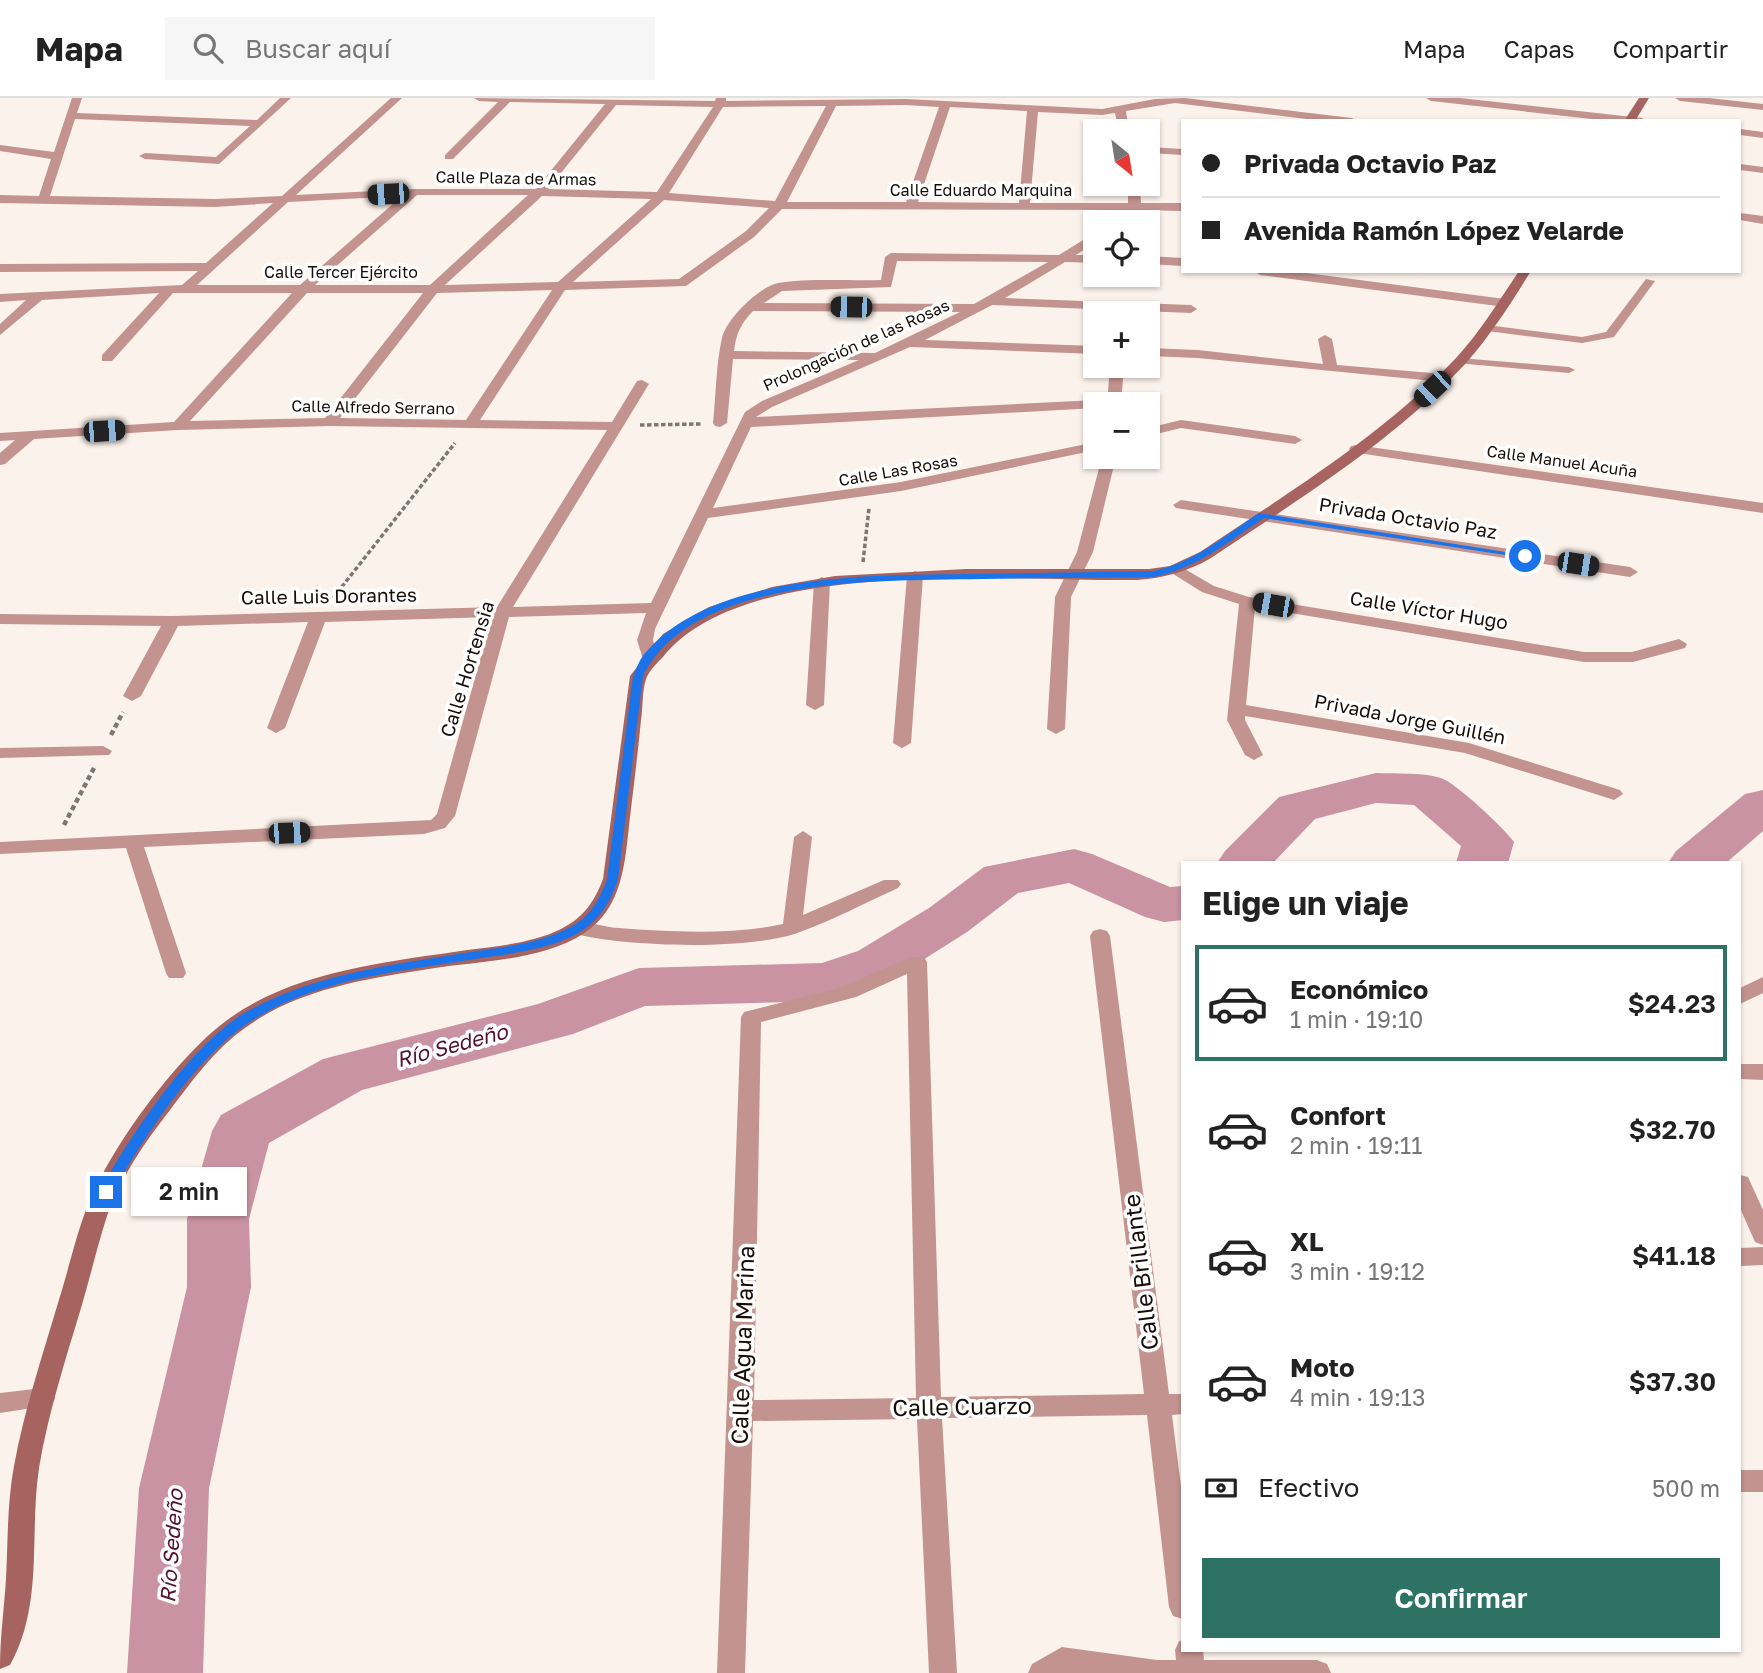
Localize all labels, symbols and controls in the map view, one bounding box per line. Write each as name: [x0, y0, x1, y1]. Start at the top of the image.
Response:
search box: [165, 17, 655, 80]
text: Mapa: [35, 29, 123, 68]
icon: search: [189, 29, 227, 67]
text: Buscar aquí: [245, 33, 391, 64]
text: Mapa: [1403, 34, 1466, 63]
text: Capas: [1504, 34, 1574, 63]
text: Compartir: [1612, 34, 1728, 63]
north arrow: [1083, 119, 1160, 196]
map controls: [1083, 119, 1160, 469]
text: Privada Octavio Paz: [1244, 148, 1496, 179]
street label: Calle Plaza de Armas: [435, 167, 597, 189]
street label: Calle Eduardo Marquina: [890, 180, 1072, 200]
car: [367, 182, 410, 206]
button: locate: [1083, 210, 1160, 287]
text: Avenida Ramón López Velarde: [1244, 215, 1624, 246]
street label: Calle Tercer Ejército: [264, 262, 418, 282]
street label: Prolongación de las Rosas: [760, 295, 952, 395]
car: [830, 296, 873, 318]
button: +: [1083, 301, 1160, 378]
car: [1410, 367, 1455, 411]
button: −: [1083, 392, 1160, 469]
street label: Calle Alfredo Serrano: [291, 396, 455, 418]
car: [83, 419, 126, 443]
street label: Calle Manuel Acuña: [1485, 441, 1639, 481]
street label: Calle Las Rosas: [837, 450, 959, 490]
street label: Privada Octavio Paz: [1317, 492, 1499, 543]
route start: [1509, 540, 1541, 572]
car: [1556, 550, 1601, 578]
street label: Calle Luis Dorantes: [241, 582, 417, 609]
street label: Calle Víctor Hugo: [1348, 586, 1510, 633]
car: [1251, 591, 1296, 619]
street label: Calle Hortensia: [435, 598, 498, 740]
street label: Privada Jorge Guillén: [1313, 689, 1508, 748]
car: [268, 822, 311, 844]
text: Elige un viaje: [1202, 884, 1409, 922]
icon: car: [1206, 972, 1269, 1035]
text: Económico: [1290, 974, 1428, 1005]
text: $24.23: [1628, 988, 1716, 1019]
text: 1 min · 19:10: [1290, 1005, 1423, 1033]
water label: Río Sedeño: [393, 1017, 512, 1072]
icon: car: [1206, 1098, 1269, 1161]
text: Confort: [1290, 1100, 1386, 1131]
text: $32.70: [1629, 1114, 1716, 1145]
text: 2 min · 19:11: [1290, 1131, 1422, 1159]
callout: 2 min: [130, 1168, 246, 1216]
route end: [90, 1176, 122, 1208]
text: 2 min: [159, 1177, 219, 1205]
street label: Calle Brillante: [1117, 1193, 1163, 1352]
icon: car: [1206, 1224, 1269, 1287]
text: XL: [1290, 1226, 1324, 1257]
text: $41.18: [1632, 1240, 1716, 1271]
street label: Calle Agua Marina: [725, 1245, 759, 1445]
text: 3 min · 19:12: [1290, 1257, 1425, 1285]
icon: car: [1206, 1350, 1269, 1413]
text: Moto: [1290, 1352, 1355, 1383]
text: $37.30: [1629, 1366, 1716, 1397]
text: 4 min · 19:13: [1290, 1383, 1425, 1411]
street label: Calle Cuarzo: [892, 1391, 1032, 1421]
icon: cash: [1202, 1469, 1240, 1507]
text: Efectivo: [1258, 1472, 1359, 1503]
text: 500 m: [1652, 1474, 1720, 1502]
water label: Río Sedeño: [154, 1487, 188, 1604]
button: Confirmar: [1202, 1558, 1720, 1638]

